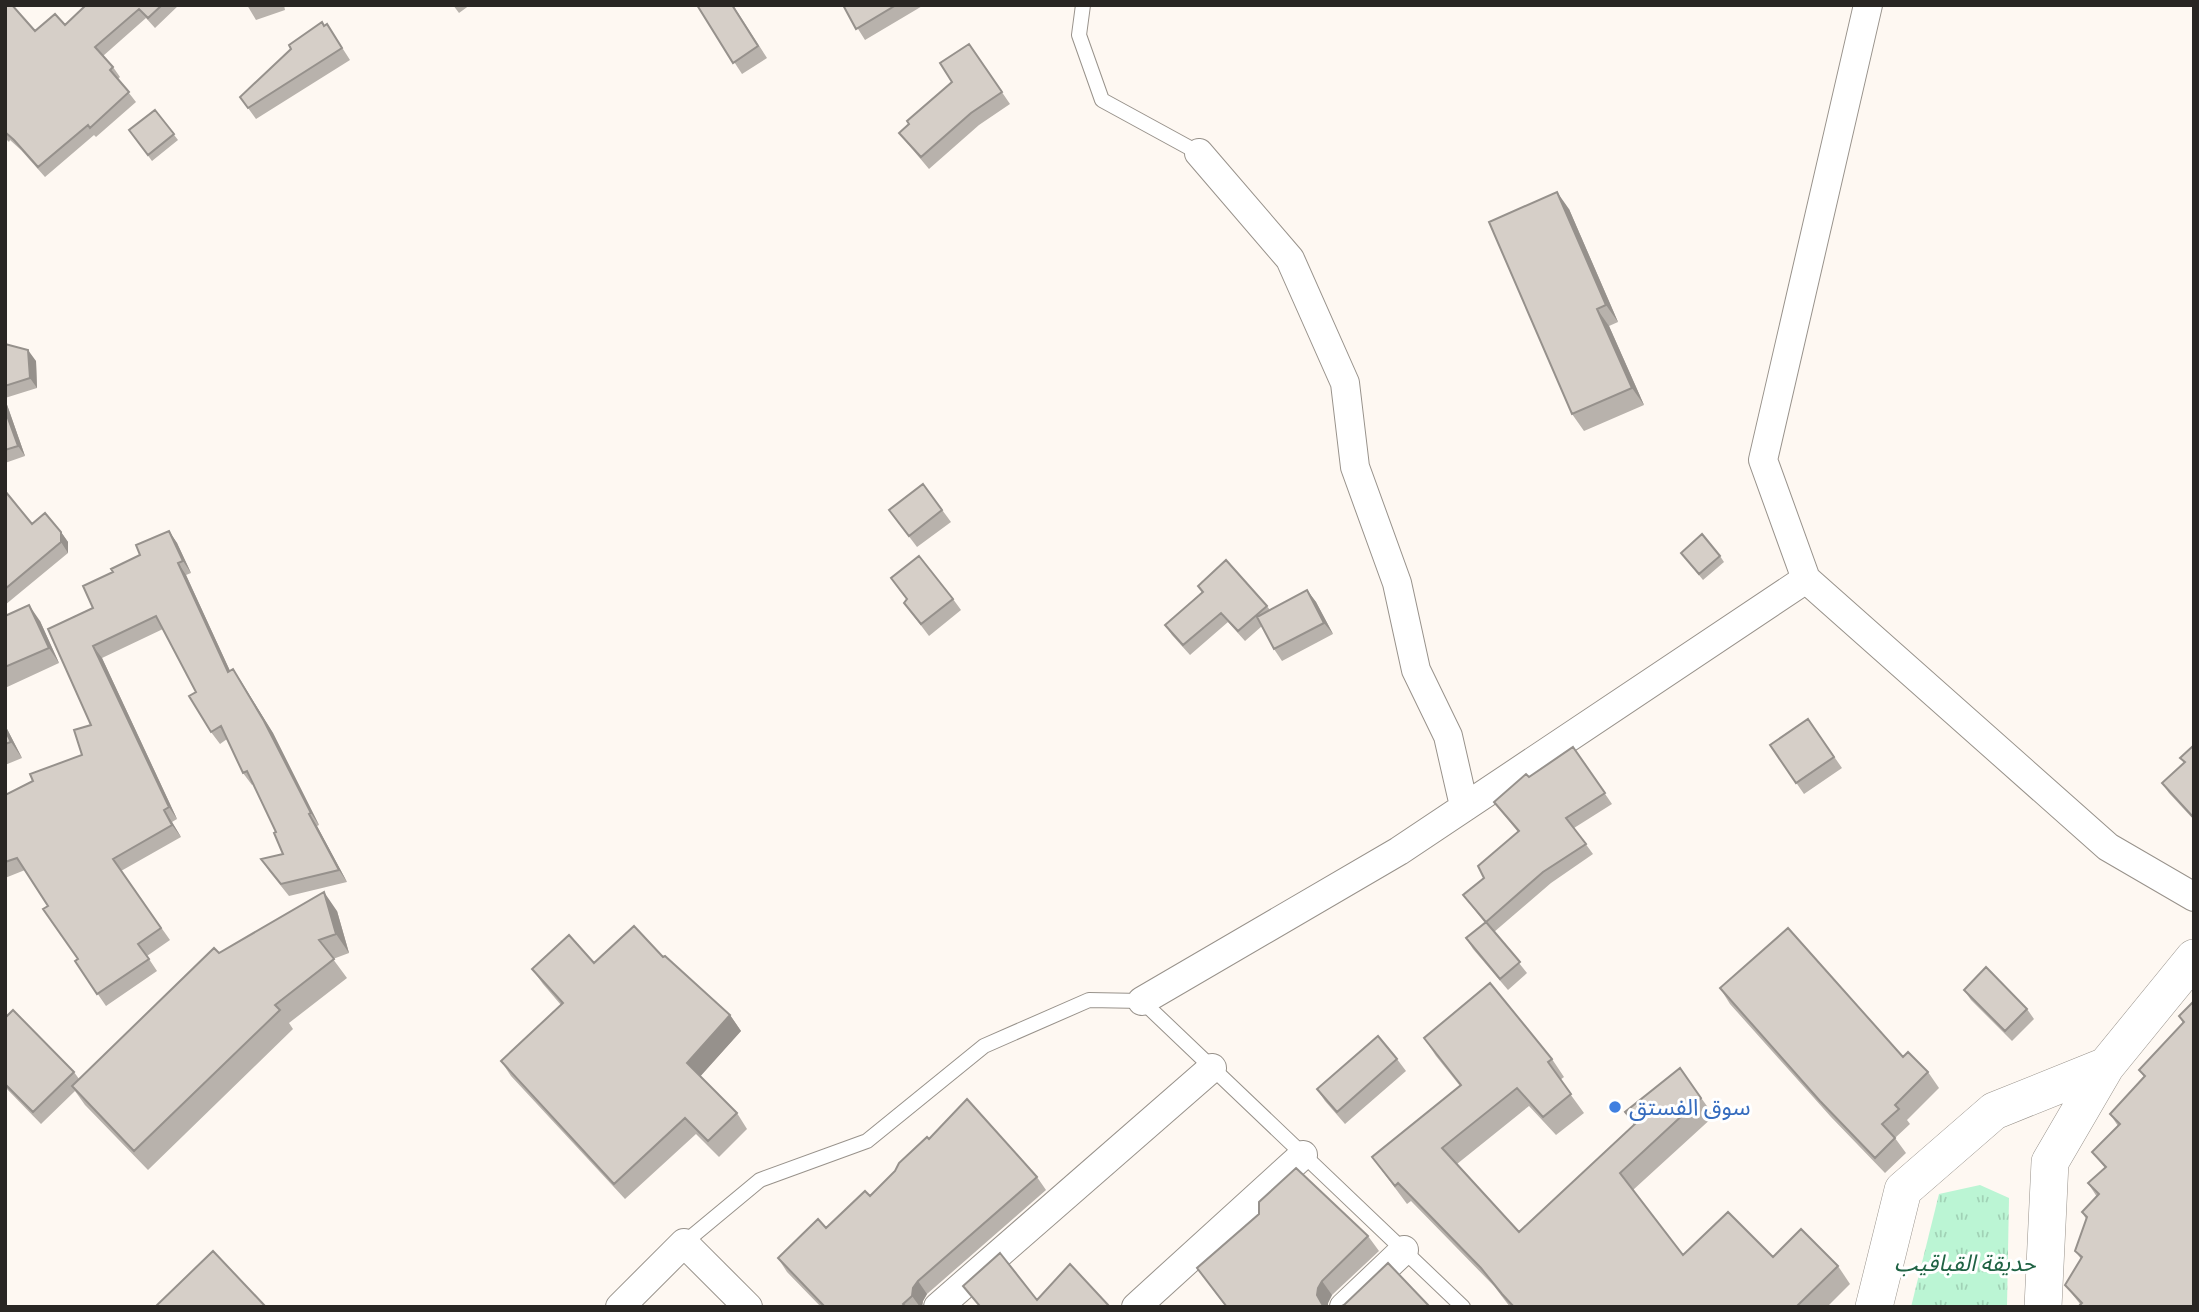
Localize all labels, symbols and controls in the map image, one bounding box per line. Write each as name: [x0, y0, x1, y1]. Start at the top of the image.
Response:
place label: سوق الفستق: [1629, 1093, 1750, 1121]
marker: سوق الفستق: [1607, 1099, 1623, 1115]
park label: حديقة القباقيب: [1894, 1249, 2036, 1277]

